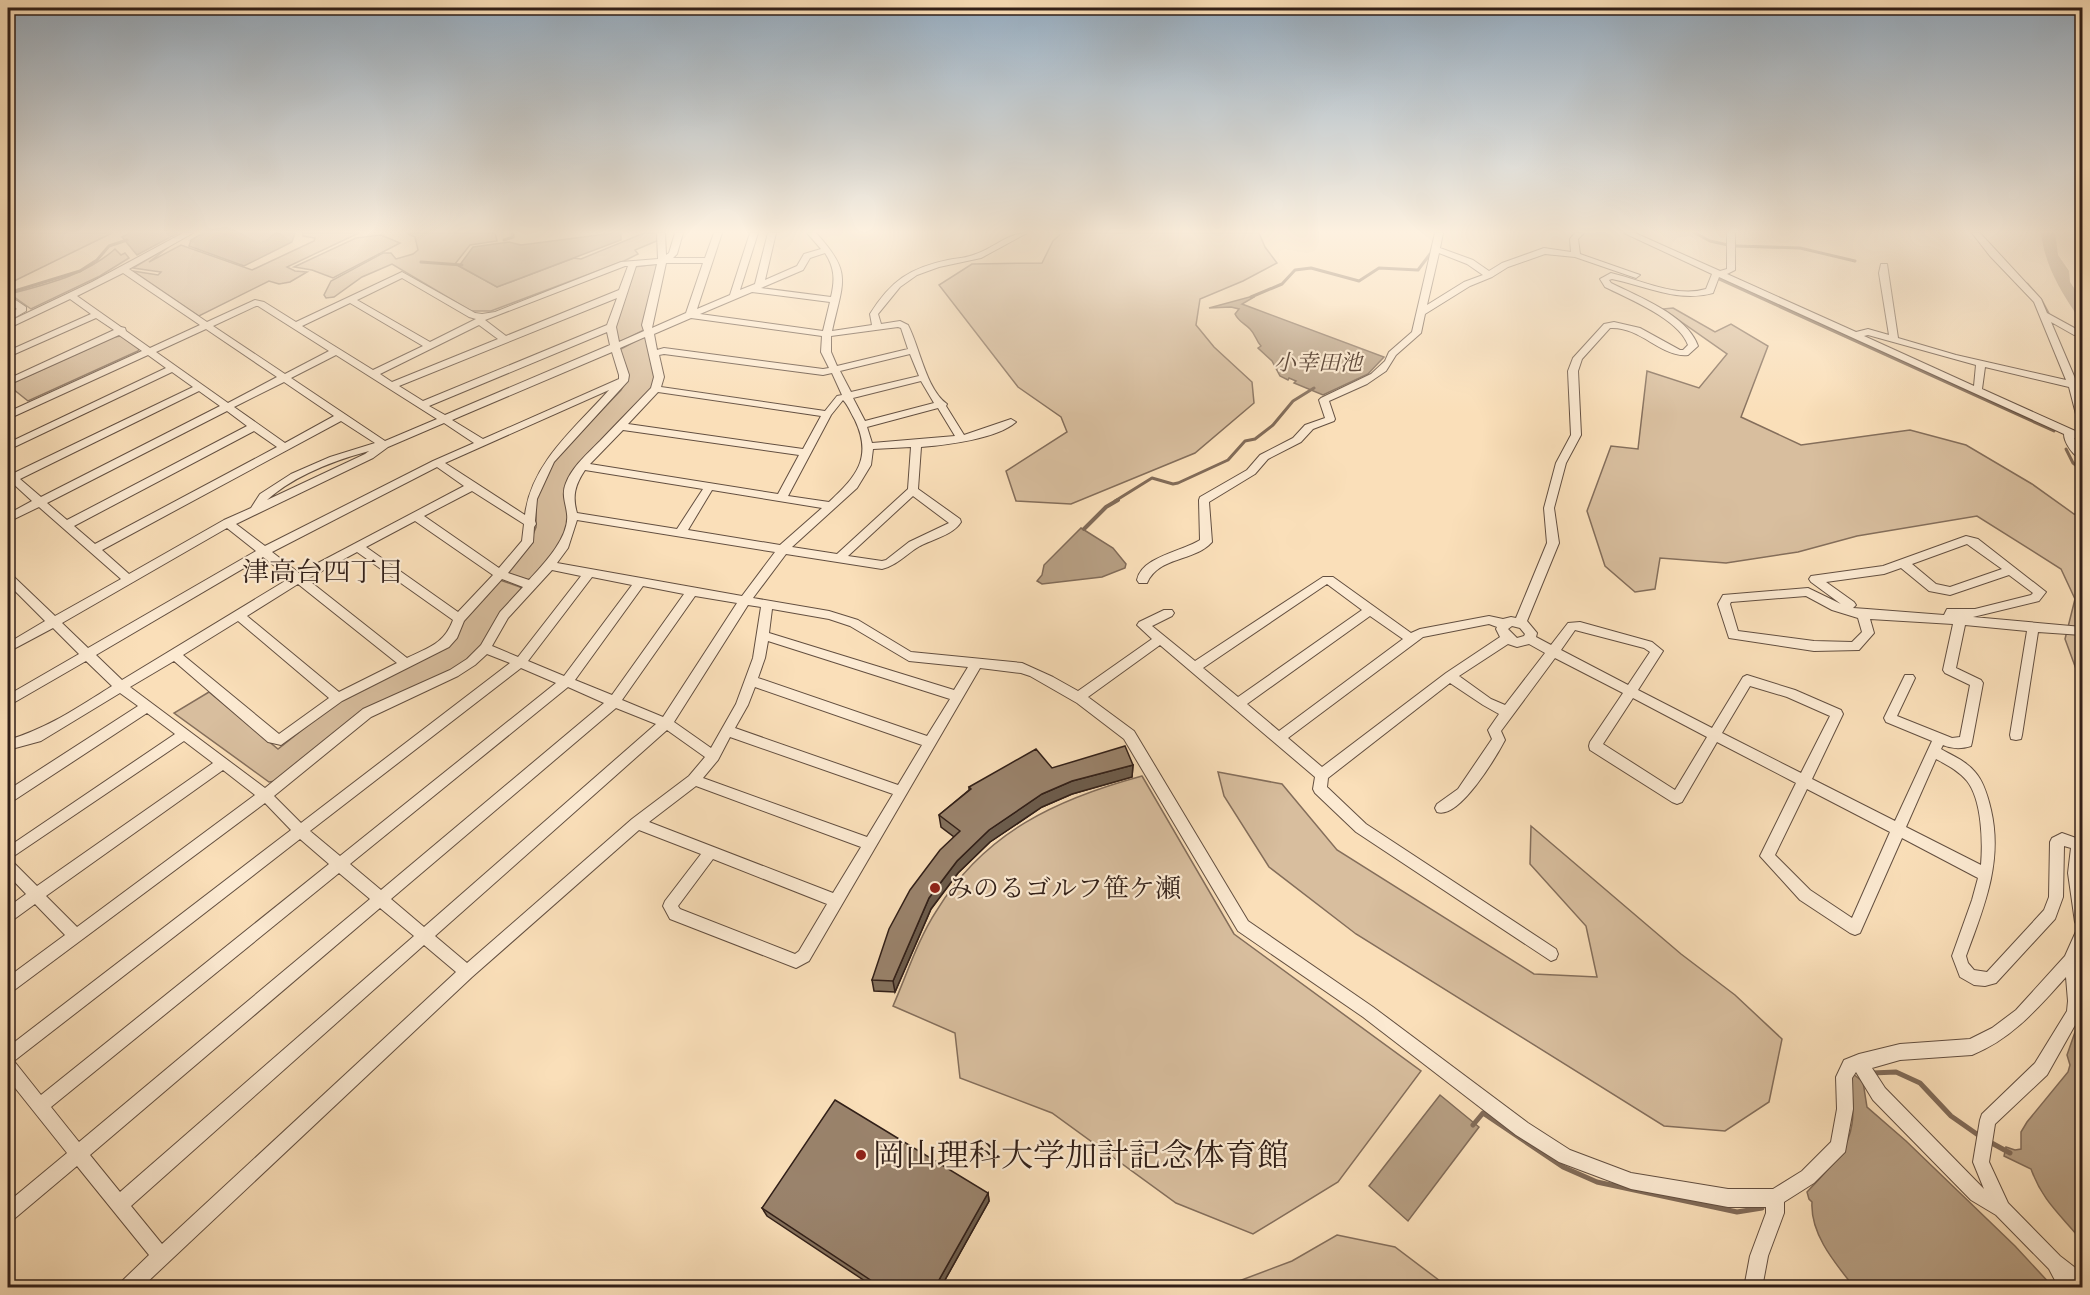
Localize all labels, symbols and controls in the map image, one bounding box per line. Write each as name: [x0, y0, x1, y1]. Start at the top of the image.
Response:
water label: 小幸田池: [1274, 349, 1365, 377]
district label: 津高台四丁目: [242, 556, 404, 589]
place label: みのるゴルフ笹ケ瀬: [947, 873, 1181, 905]
marker: みのるゴルフ笹ケ瀬: [928, 881, 942, 895]
place label: 岡山理科大学加計記念体育館: [873, 1136, 1289, 1176]
marker: 岡山理科大学加計記念体育館: [854, 1148, 868, 1162]

